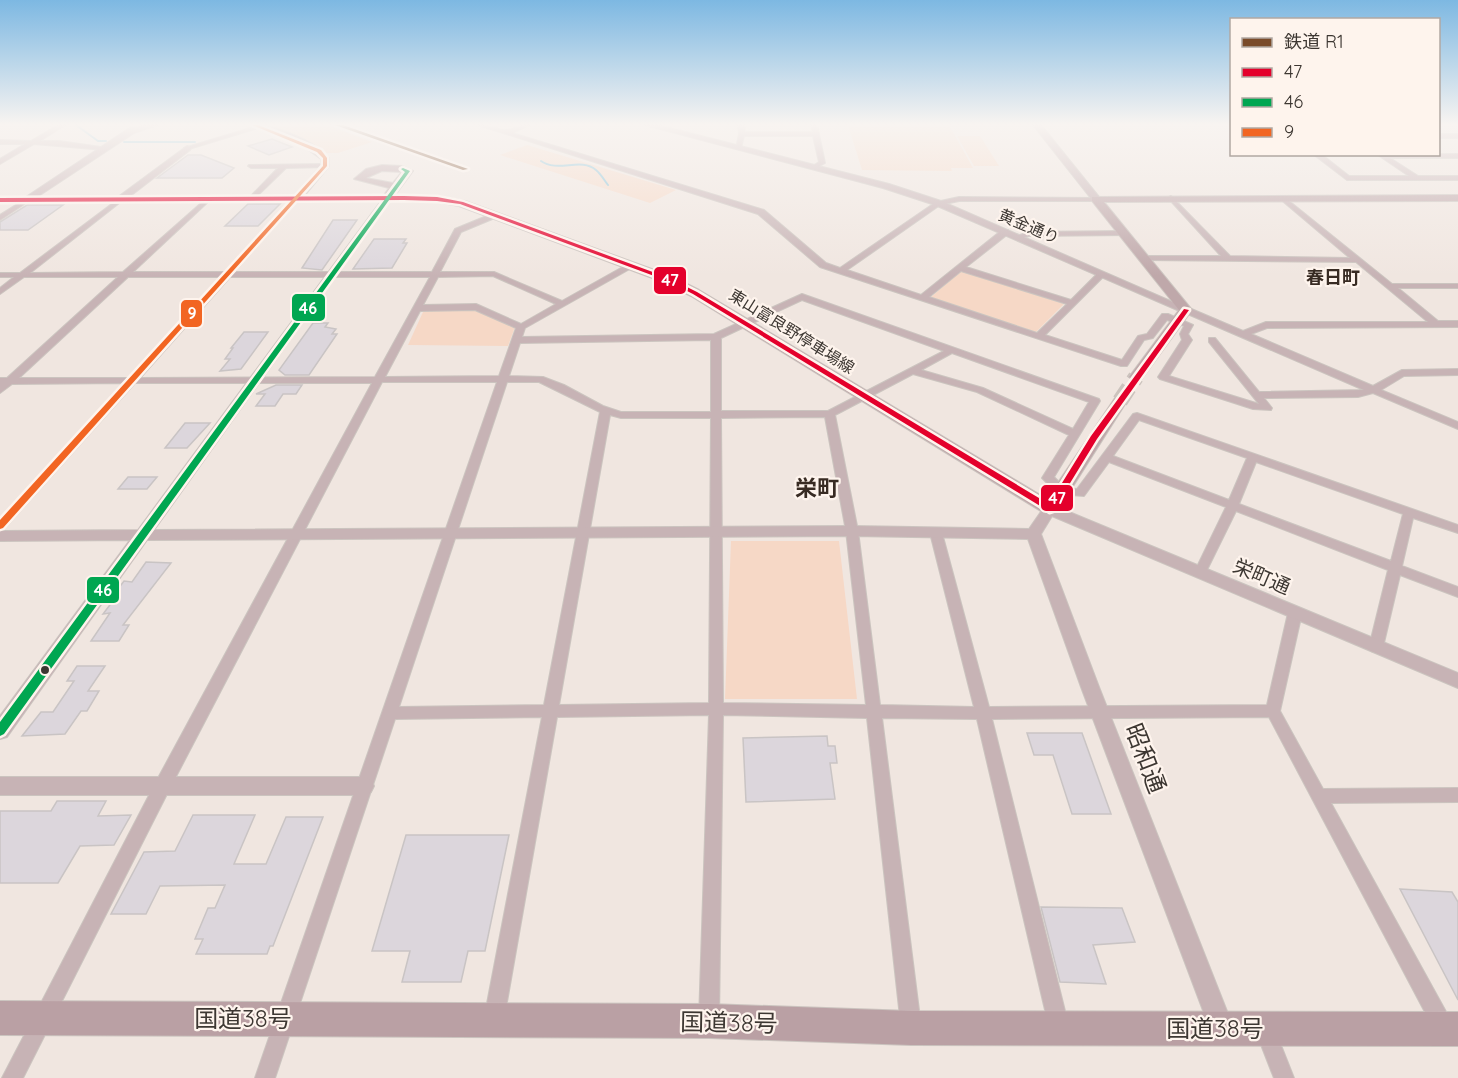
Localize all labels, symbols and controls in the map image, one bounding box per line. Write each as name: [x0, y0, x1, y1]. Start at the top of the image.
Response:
legend: [1230, 18, 1440, 156]
text: 鉄道 R1: [1284, 30, 1344, 53]
text: 47: [1284, 60, 1302, 83]
text: 46: [1284, 90, 1303, 113]
text: 9: [1284, 120, 1294, 143]
street label: 黄金通り: [996, 204, 1062, 248]
line badge: 47: [653, 266, 687, 295]
district label: 春日町: [1306, 266, 1360, 289]
text: 47: [661, 270, 679, 290]
street label: 東山富良野停車場線: [726, 284, 858, 378]
line badge: 46: [291, 293, 326, 322]
text: 46: [299, 298, 317, 318]
line badge: 9: [180, 299, 203, 328]
text: 9: [187, 303, 197, 323]
district label: 栄町: [795, 474, 839, 502]
line badge: 47: [1040, 484, 1074, 512]
text: 47: [1048, 488, 1066, 508]
street label: 栄町通: [1230, 553, 1294, 599]
line badge: 46: [86, 576, 120, 604]
text: 46: [94, 580, 112, 600]
unlabelled marker: [39, 664, 51, 676]
street label: 昭和通: [1119, 719, 1173, 797]
street label: 国道38号: [194, 1003, 292, 1033]
street label: 国道38号: [680, 1006, 778, 1038]
street label: 国道38号: [1166, 1013, 1264, 1043]

